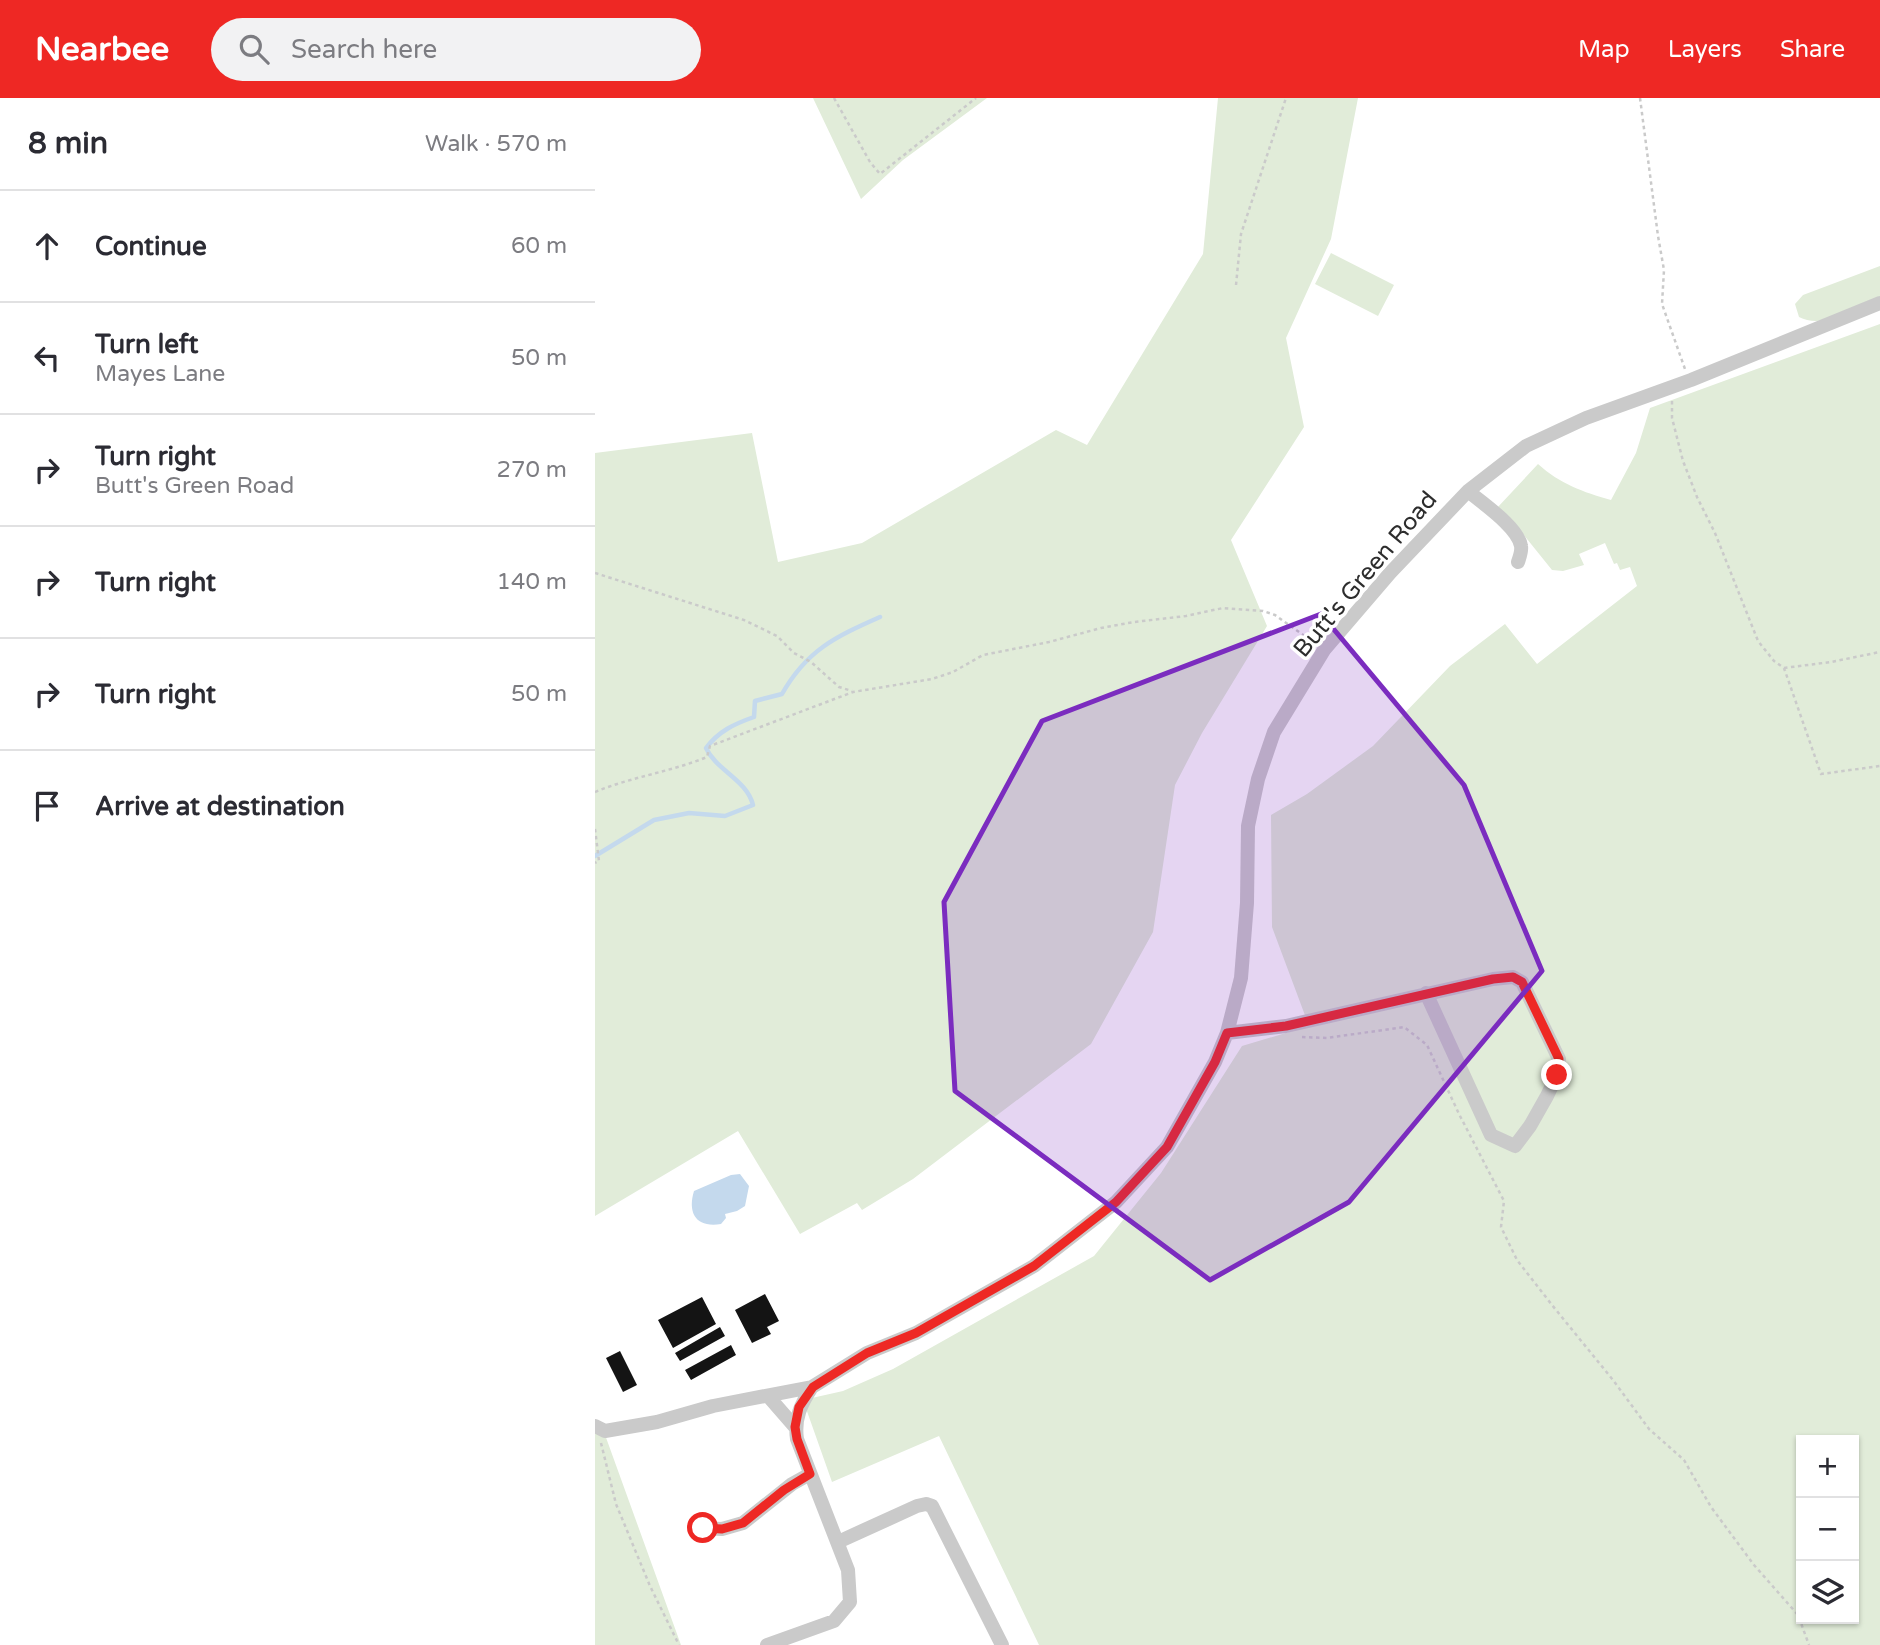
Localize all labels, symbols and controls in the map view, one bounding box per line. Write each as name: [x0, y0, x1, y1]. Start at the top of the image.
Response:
search box: [211, 18, 701, 81]
text: Nearbee: [35, 30, 169, 69]
icon: search: [235, 30, 273, 68]
text: Search here: [291, 34, 437, 65]
text: Map: [1578, 35, 1630, 64]
text: Layers: [1668, 35, 1742, 64]
text: Share: [1780, 35, 1845, 64]
text: 8 min: [28, 125, 108, 162]
text: Walk · 570 m: [425, 130, 567, 158]
icon: ahead: [28, 227, 66, 265]
text: Continue: [95, 231, 207, 262]
text: 60 m: [511, 232, 567, 260]
text: Turn left: [95, 329, 198, 360]
icon: left: [28, 339, 66, 377]
text: 50 m: [511, 344, 567, 372]
text: Mayes Lane: [95, 360, 225, 388]
text: Turn right: [95, 441, 216, 472]
icon: right: [28, 451, 66, 489]
text: 270 m: [497, 456, 567, 484]
text: Butt's Green Road: [95, 472, 294, 500]
street label: Butt's Green Road: [1287, 485, 1443, 663]
icon: right: [28, 563, 66, 601]
text: Turn right: [95, 567, 216, 598]
text: 140 m: [497, 568, 567, 596]
icon: right: [28, 675, 66, 713]
text: Turn right: [95, 679, 216, 710]
text: 50 m: [511, 680, 567, 708]
icon: arrive: [28, 787, 66, 825]
text: Arrive at destination: [95, 791, 345, 822]
route end: [1541, 1059, 1572, 1090]
map controls: [1796, 1435, 1859, 1624]
button: +: [1796, 1435, 1859, 1498]
button: −: [1796, 1498, 1859, 1561]
route start: [687, 1512, 718, 1543]
button: layers: [1796, 1561, 1859, 1624]

